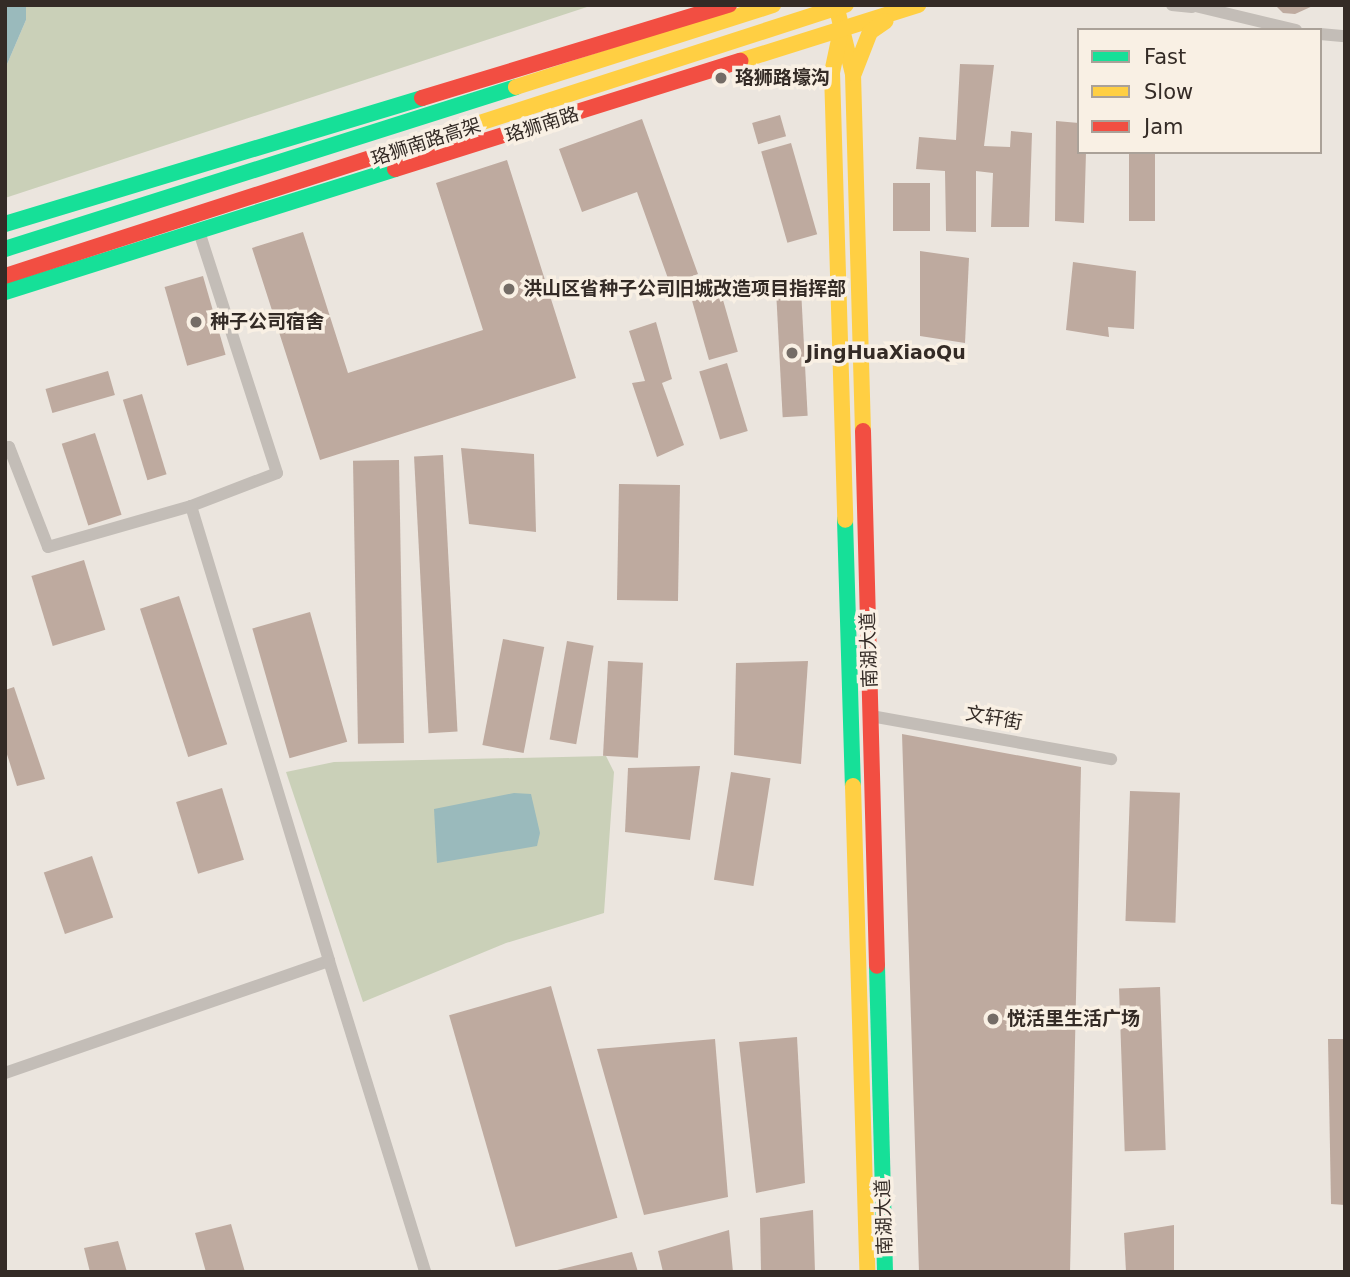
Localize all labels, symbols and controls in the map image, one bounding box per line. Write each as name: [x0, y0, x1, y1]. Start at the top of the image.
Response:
legend: [1077, 28, 1322, 154]
text: Fast: [1144, 45, 1186, 69]
place label: 珞狮路壕沟: [735, 67, 830, 89]
marker: 珞狮路壕沟: [713, 70, 729, 86]
text: Slow: [1144, 80, 1193, 104]
street label: 珞狮南路: [502, 102, 582, 148]
street label: 珞狮南路高架: [368, 114, 484, 170]
text: Jam: [1144, 115, 1184, 139]
place label: 洪山区省种子公司旧城改造项目指挥部: [523, 278, 846, 300]
marker: 洪山区省种子公司旧城改造项目指挥部: [501, 281, 517, 297]
place label: 种子公司宿舍: [210, 311, 324, 333]
marker: 种子公司宿舍: [188, 314, 204, 330]
place label: JingHuaXiaoQu: [806, 342, 966, 364]
marker: JingHuaXiaoQu: [784, 345, 800, 361]
street label: 南湖大道: [856, 612, 882, 688]
street label: 文轩街: [964, 702, 1024, 734]
place label: 悦活里生活广场: [1007, 1008, 1140, 1030]
marker: 悦活里生活广场: [985, 1011, 1001, 1027]
street label: 南湖大道: [871, 1179, 897, 1255]

